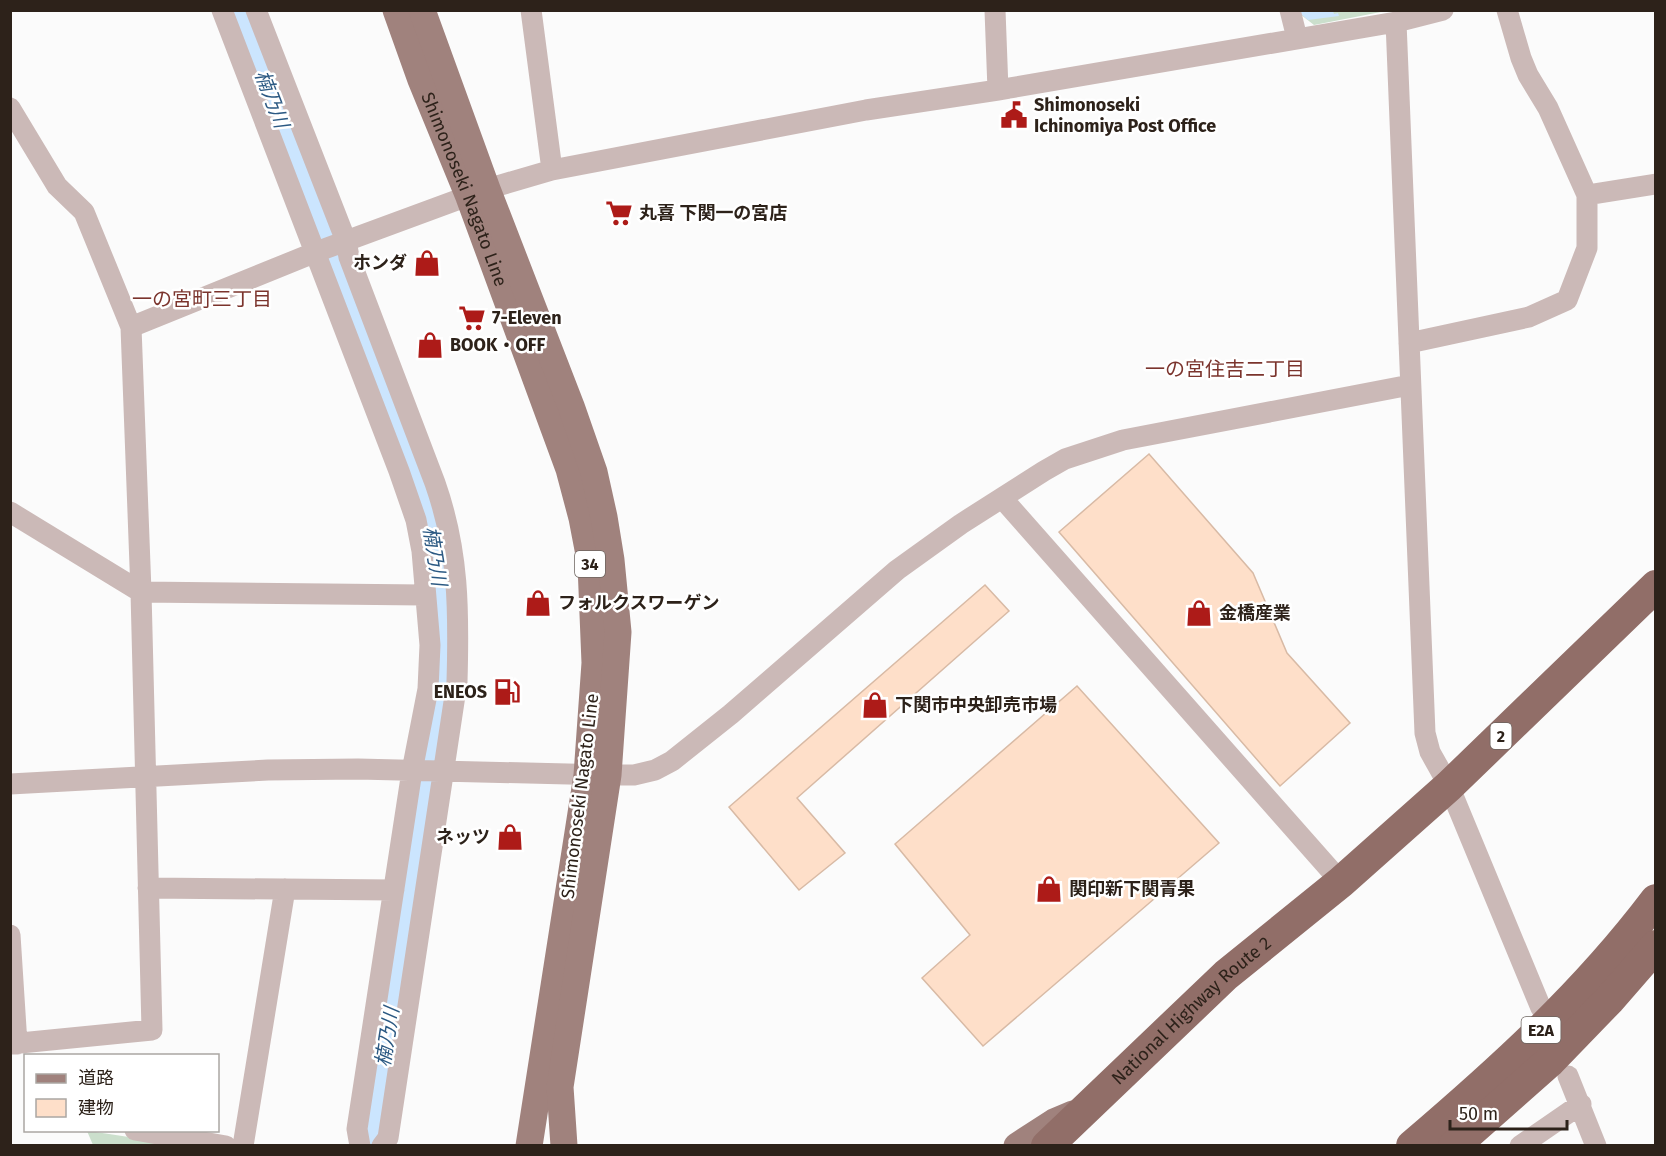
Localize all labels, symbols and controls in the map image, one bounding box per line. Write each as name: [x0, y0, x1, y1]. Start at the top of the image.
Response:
water label: 楠乃川: [250, 67, 295, 133]
street label: Shimonoseki Nagato Line: [416, 89, 512, 289]
place label: Shimonoseki Ichinomiya Post Office: [1034, 94, 1216, 137]
public building icon: Shimonoseki Ichinomiya Post Office: [999, 100, 1029, 130]
supermarket icon: 丸喜 下関一の宮店: [604, 198, 634, 228]
place label: 丸喜 下関一の宮店: [639, 202, 787, 224]
shop icon: ホンダ: [412, 248, 442, 278]
place label: ホンダ: [353, 252, 407, 274]
district label: 一の宮町三丁目: [132, 287, 272, 311]
supermarket icon: 7-Eleven: [457, 303, 487, 333]
place label: 7-Eleven: [492, 307, 562, 329]
shop icon: BOOK・OFF: [415, 330, 445, 360]
place label: BOOK・OFF: [450, 334, 546, 356]
district label: 一の宮住吉二丁目: [1145, 357, 1305, 381]
water label: 楠乃川: [418, 524, 452, 589]
road number: 34: [575, 551, 605, 577]
shop icon: フォルクスワーゲン: [523, 588, 553, 618]
place label: フォルクスワーゲン: [558, 592, 719, 614]
shop icon: 金橋産業: [1184, 598, 1214, 628]
place label: 金橋産業: [1219, 602, 1291, 624]
fuel station icon: ENEOS: [492, 677, 522, 707]
place label: ENEOS: [434, 681, 487, 703]
shop icon: 下関市中央卸売市場: [860, 690, 890, 720]
street label: Shimonoseki Nagato Line: [557, 692, 603, 900]
place label: 下関市中央卸売市場: [895, 694, 1057, 716]
road number: 2: [1490, 723, 1512, 749]
shop icon: ネッツ: [495, 822, 525, 852]
place label: ネッツ: [436, 826, 490, 848]
shop icon: 関印新下関青果: [1034, 874, 1064, 904]
place label: 関印新下関青果: [1069, 878, 1195, 900]
street label: National Highway Route 2: [1107, 932, 1276, 1089]
water label: 楠乃川: [370, 1004, 404, 1069]
road number: E2A: [1522, 1017, 1560, 1043]
legend: [24, 1054, 219, 1132]
text: 道路: [78, 1067, 114, 1089]
scale bar: [1450, 1093, 1567, 1131]
text: 建物: [78, 1097, 114, 1119]
text: 50 m: [1459, 1103, 1498, 1125]

